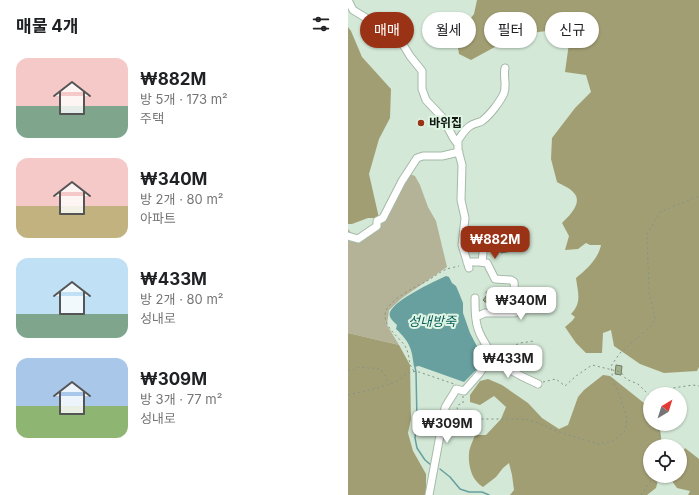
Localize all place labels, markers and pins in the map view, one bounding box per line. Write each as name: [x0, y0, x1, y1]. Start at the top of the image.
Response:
place label: 바위집: [429, 115, 462, 130]
marker: 바위집: [416, 118, 426, 128]
pin: ₩882M: [467, 226, 523, 260]
pin: ₩340M: [493, 287, 549, 321]
pin: ₩433M: [480, 345, 536, 379]
pin: ₩309M: [419, 410, 475, 444]

